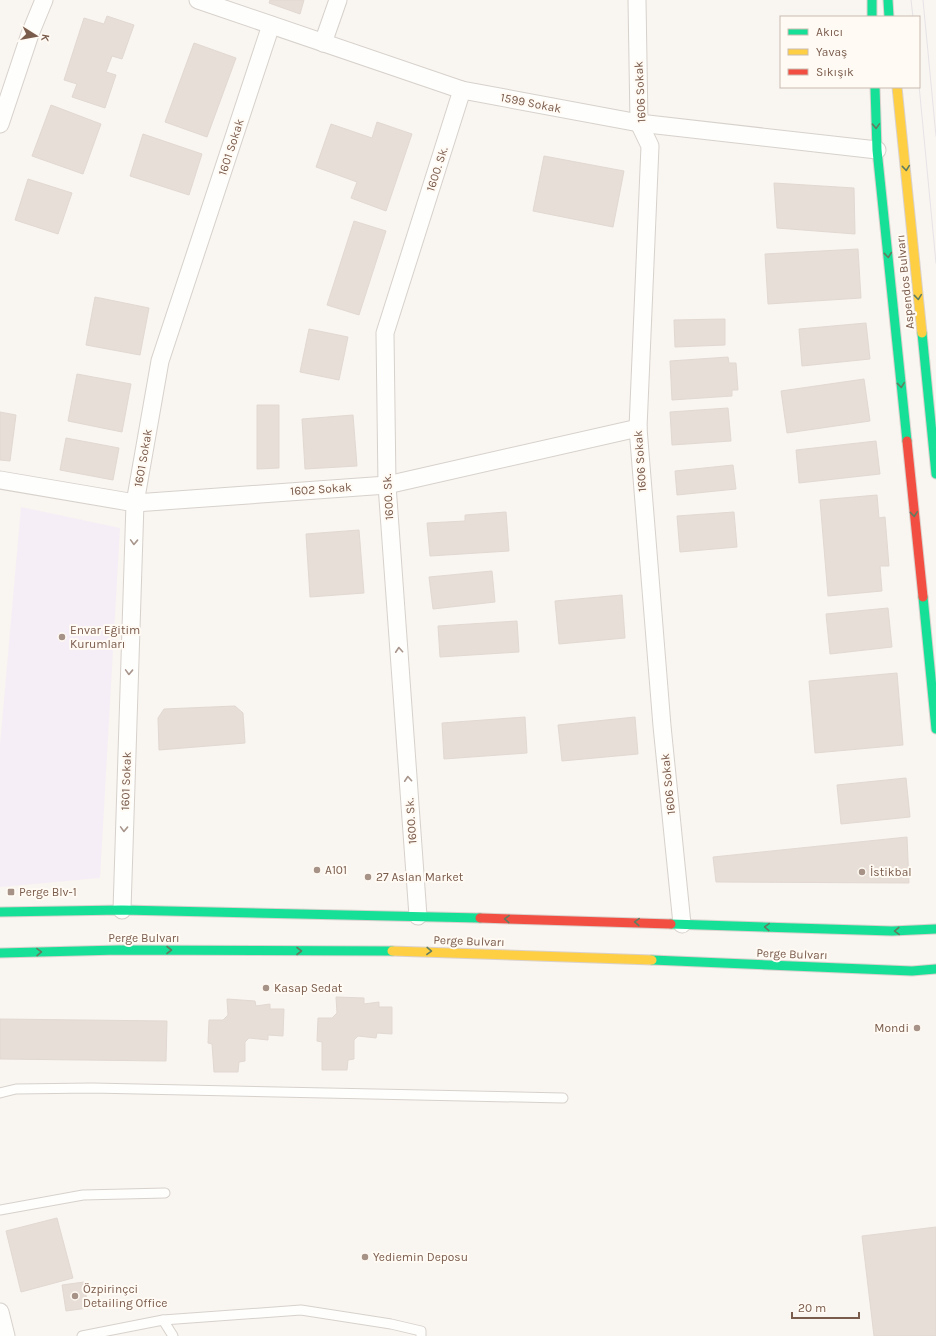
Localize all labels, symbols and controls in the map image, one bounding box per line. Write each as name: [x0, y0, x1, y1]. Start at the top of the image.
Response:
north arrow: [16, 16, 56, 56]
legend: [780, 16, 920, 88]
text: Akıcı: [816, 25, 843, 39]
text: K: [38, 33, 52, 43]
text: Yavaş: [816, 45, 847, 59]
street label: 1606 Sokak: [631, 61, 649, 123]
text: Sıkışık: [816, 65, 854, 79]
street label: 1599 Sokak: [500, 90, 563, 116]
street label: 1601 Sokak: [215, 117, 247, 177]
one-way arrow: [872, 123, 880, 129]
street label: 1600. Sk.: [423, 145, 451, 193]
one-way arrow: [901, 165, 910, 171]
street label: Aspendos Bulvarı: [893, 234, 917, 330]
one-way arrow: [883, 252, 892, 258]
one-way arrow: [914, 294, 923, 300]
one-way arrow: [896, 382, 905, 388]
street label: 1601 Sokak: [131, 428, 155, 488]
street label: 1606 Sokak: [631, 430, 649, 492]
street label: 1600. Sk.: [380, 474, 396, 520]
street label: 1602 Sokak: [290, 480, 352, 498]
one-way arrow: [909, 511, 918, 517]
one-way arrow: [129, 539, 138, 545]
place label: Envar Eğitim Kurumları: [70, 623, 140, 651]
marker: Envar Eğitim Kurumları: [57, 632, 67, 642]
one-way arrow: [394, 647, 403, 653]
one-way arrow: [125, 669, 134, 675]
street label: 1601 Sokak: [118, 751, 134, 811]
street label: 1606 Sokak: [658, 752, 678, 815]
one-way arrow: [404, 776, 413, 782]
street label: 1600. Sk.: [402, 797, 420, 845]
one-way arrow: [120, 826, 128, 832]
place label: A101: [325, 863, 347, 877]
marker: A101: [312, 865, 322, 875]
place label: İstikbal: [870, 865, 912, 879]
marker: İstikbal: [857, 867, 867, 877]
place label: 27 Aslan Market: [376, 870, 464, 884]
marker: 27 Aslan Market: [363, 872, 373, 882]
place label: Perge Blv-1: [19, 885, 77, 899]
marker: Perge Blv-1: [6, 887, 16, 897]
one-way arrow: [504, 914, 510, 923]
one-way arrow: [634, 918, 640, 927]
one-way arrow: [764, 922, 770, 931]
one-way arrow: [894, 927, 900, 935]
street label: Perge Bulvarı: [108, 931, 180, 945]
street label: Perge Bulvarı: [433, 933, 505, 949]
one-way arrow: [166, 946, 172, 954]
one-way arrow: [296, 946, 302, 955]
street label: Perge Bulvarı: [756, 946, 828, 962]
one-way arrow: [36, 947, 42, 956]
one-way arrow: [426, 947, 432, 956]
place label: Kasap Sedat: [274, 981, 343, 995]
marker: Kasap Sedat: [261, 983, 271, 993]
place label: Mondi: [874, 1021, 909, 1035]
marker: Mondi: [912, 1023, 922, 1033]
place label: Yediemin Deposu: [373, 1250, 468, 1264]
marker: Yediemin Deposu: [360, 1252, 370, 1262]
place label: Özpirinçci Detailing Office: [83, 1282, 167, 1310]
marker: Özpirinçci Detailing Office: [70, 1291, 80, 1301]
scale bar: [792, 1294, 859, 1320]
text: 20 m: [798, 1301, 826, 1315]

